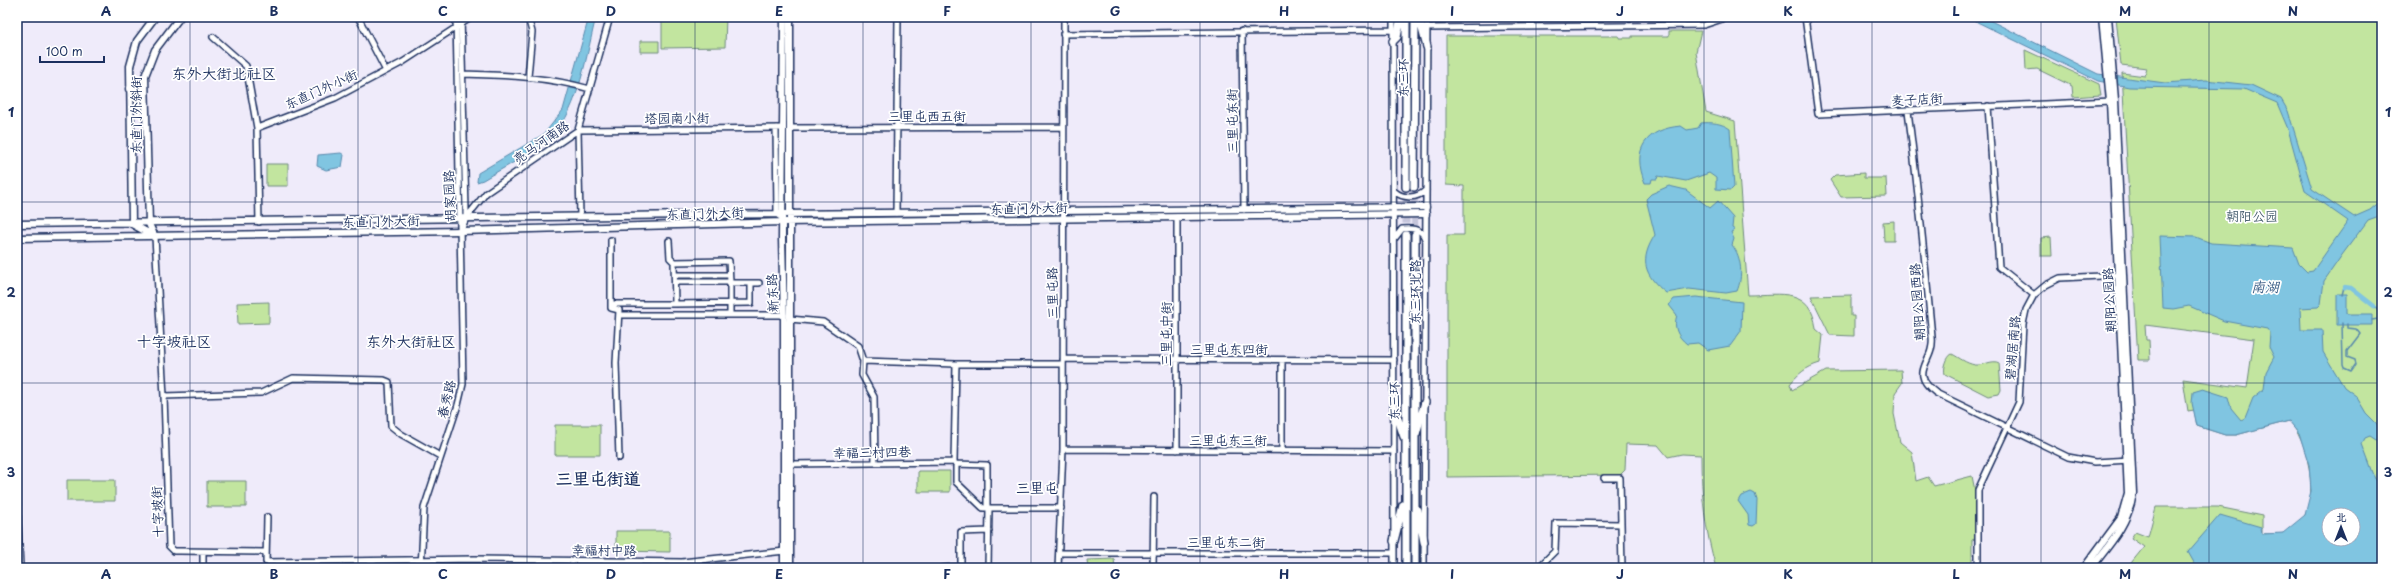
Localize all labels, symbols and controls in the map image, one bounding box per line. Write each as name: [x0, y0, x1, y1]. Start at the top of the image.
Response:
text: A: [101, 1, 111, 20]
text: B: [270, 1, 279, 20]
text: C: [438, 1, 448, 20]
text: D: [606, 1, 616, 20]
text: E: [775, 1, 783, 20]
text: F: [943, 1, 951, 20]
text: G: [1110, 1, 1120, 20]
text: H: [1279, 1, 1289, 20]
text: I: [1450, 1, 1454, 20]
text: J: [1616, 1, 1624, 20]
text: K: [1783, 1, 1793, 20]
text: L: [1952, 1, 1960, 20]
text: M: [2119, 1, 2131, 20]
text: N: [2288, 1, 2298, 20]
scale bar: [40, 38, 104, 64]
text: 100 m: [46, 42, 83, 60]
street label: 东三环: [1393, 58, 1412, 98]
district label: 东外大街北社区: [171, 61, 277, 84]
street label: 东直门外小街: [281, 64, 360, 113]
street label: 东直门外斜街: [126, 76, 145, 154]
street label: 三里屯东街: [1221, 88, 1242, 154]
street label: 麦子店街: [1891, 88, 1943, 109]
text: 1: [8, 102, 14, 121]
text: 1: [2385, 102, 2391, 121]
street label: 三里屯西五街: [888, 106, 966, 125]
street label: 塔园南小街: [644, 107, 710, 128]
street label: 亮马河南路: [509, 115, 573, 168]
street label: 胡家园路: [438, 170, 459, 222]
street label: 东直门外大街: [990, 197, 1068, 218]
street label: 东直门外大街: [666, 202, 744, 223]
park label: 朝阳公园: [2226, 206, 2278, 225]
street label: 东直门外大街: [342, 210, 420, 231]
street label: 东三环北路: [1405, 259, 1424, 325]
street label: 朝阳公园西路: [1904, 262, 1929, 342]
street label: 三里屯路: [1042, 267, 1061, 319]
street label: 朝阳公园路: [2097, 267, 2120, 333]
street label: 新东路: [761, 273, 782, 313]
water label: 南湖: [2251, 276, 2281, 297]
text: 2: [6, 282, 16, 301]
text: 2: [2383, 282, 2393, 301]
street label: 三里屯中街: [1156, 301, 1175, 367]
street label: 碧湖居南路: [1999, 315, 2024, 381]
district label: 十字坡社区: [136, 329, 212, 352]
district label: 东外大街社区: [366, 329, 456, 352]
street label: 三里屯东四街: [1190, 339, 1268, 358]
street label: 春秀路: [432, 378, 459, 420]
street label: 东三环: [1384, 381, 1403, 421]
street label: 三里屯东三街: [1189, 430, 1267, 449]
street label: 幸福三村四巷: [833, 441, 911, 462]
text: 3: [7, 462, 16, 481]
text: 3: [2384, 462, 2393, 481]
district label: 三里屯街道: [556, 465, 641, 491]
district label: 三里屯: [1016, 477, 1058, 498]
street label: 十字坡街: [146, 486, 167, 538]
north arrow: [2321, 507, 2361, 547]
text: 北: [2336, 508, 2347, 525]
street label: 三里屯东二街: [1187, 532, 1265, 551]
street label: 幸福村中路: [571, 539, 637, 560]
text: A: [101, 564, 111, 583]
text: B: [270, 564, 279, 583]
text: C: [438, 564, 448, 583]
text: D: [606, 564, 616, 583]
text: E: [775, 564, 783, 583]
text: F: [943, 564, 951, 583]
text: G: [1110, 564, 1120, 583]
text: H: [1279, 564, 1289, 583]
text: I: [1450, 564, 1454, 583]
text: J: [1616, 564, 1624, 583]
text: K: [1783, 564, 1793, 583]
text: L: [1952, 564, 1960, 583]
text: M: [2119, 564, 2131, 583]
text: N: [2288, 564, 2298, 583]

